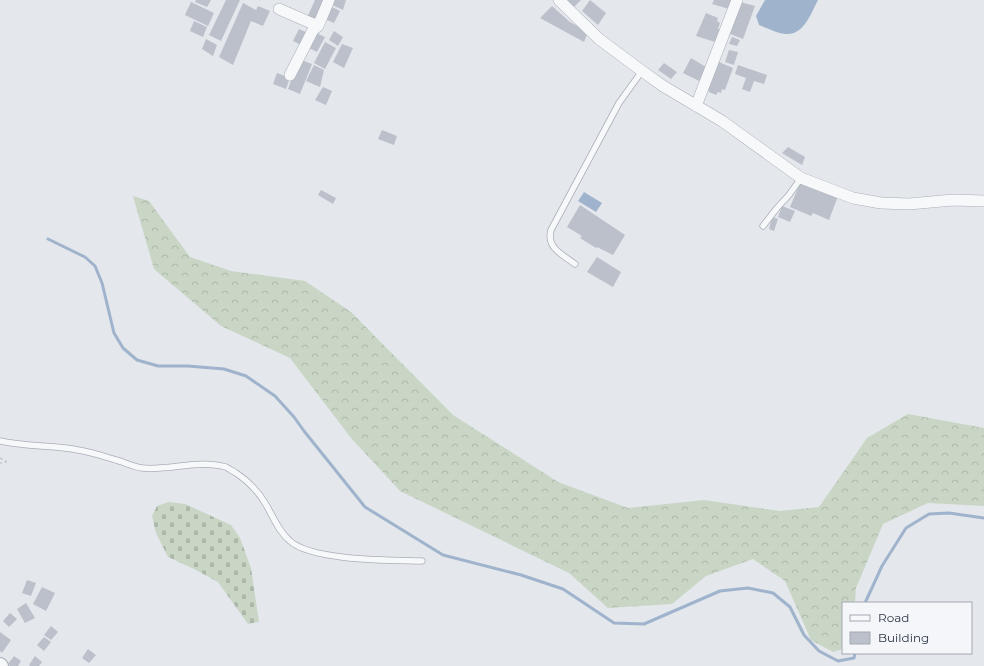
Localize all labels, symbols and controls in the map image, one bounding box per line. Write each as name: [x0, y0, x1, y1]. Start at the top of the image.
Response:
legend: [842, 602, 972, 654]
text: Road: [878, 610, 909, 625]
text: Building: [878, 630, 929, 645]

